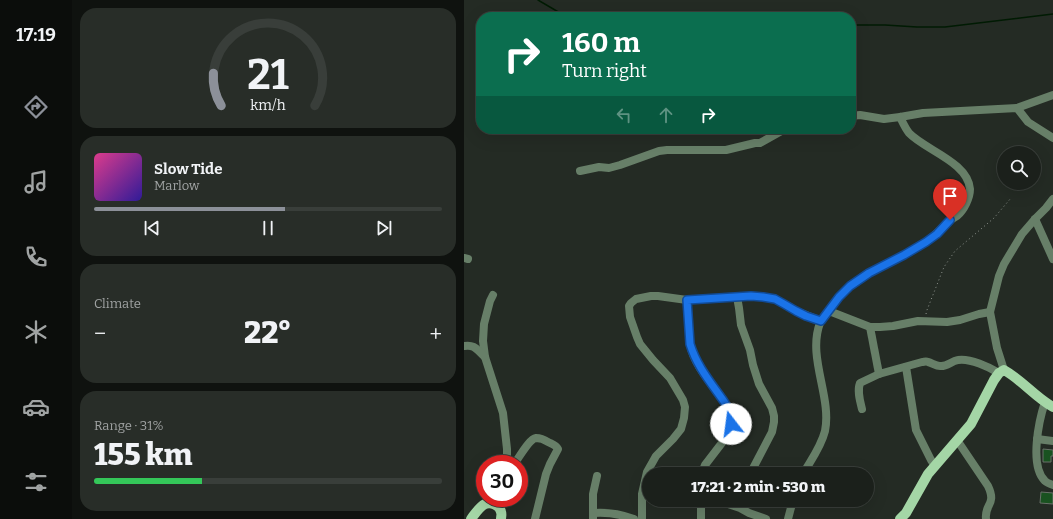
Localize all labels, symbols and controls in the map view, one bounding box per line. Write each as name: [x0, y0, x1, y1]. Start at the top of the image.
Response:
text: 17:19: [16, 24, 56, 46]
text: 160 m: [562, 26, 640, 59]
icon: right: [496, 28, 548, 80]
text: 21: [247, 50, 289, 100]
text: Turn right: [562, 60, 647, 82]
icon: directions: [22, 93, 50, 121]
text: km/h: [250, 96, 286, 113]
icon: left: [613, 104, 635, 126]
icon: ahead: [655, 104, 677, 126]
icon: right: [697, 104, 719, 126]
map controls: [997, 146, 1041, 190]
button: search: [997, 146, 1041, 190]
text: Slow Tide: [154, 160, 222, 178]
icon: music: [22, 168, 50, 196]
text: Marlow: [154, 178, 199, 193]
pin: [933, 179, 967, 220]
icon: arrive: [939, 185, 961, 207]
icon: previous: [141, 217, 163, 239]
icon: pause: [257, 217, 279, 239]
icon: next: [373, 217, 395, 239]
icon: phone: [22, 243, 50, 271]
text: Climate: [94, 296, 141, 311]
text: 22°: [244, 315, 292, 351]
icon: climate: [22, 318, 50, 346]
text: −: [94, 320, 106, 347]
text: +: [429, 320, 442, 347]
icon: car: [22, 393, 50, 421]
position arrow: [710, 403, 752, 445]
text: Range · 31%: [94, 418, 164, 433]
text: 155 km: [94, 437, 192, 473]
speed limit sign: 30: [476, 455, 528, 507]
icon: filters: [22, 468, 50, 496]
text: 17:21 · 2 min · 530 m: [691, 478, 825, 496]

